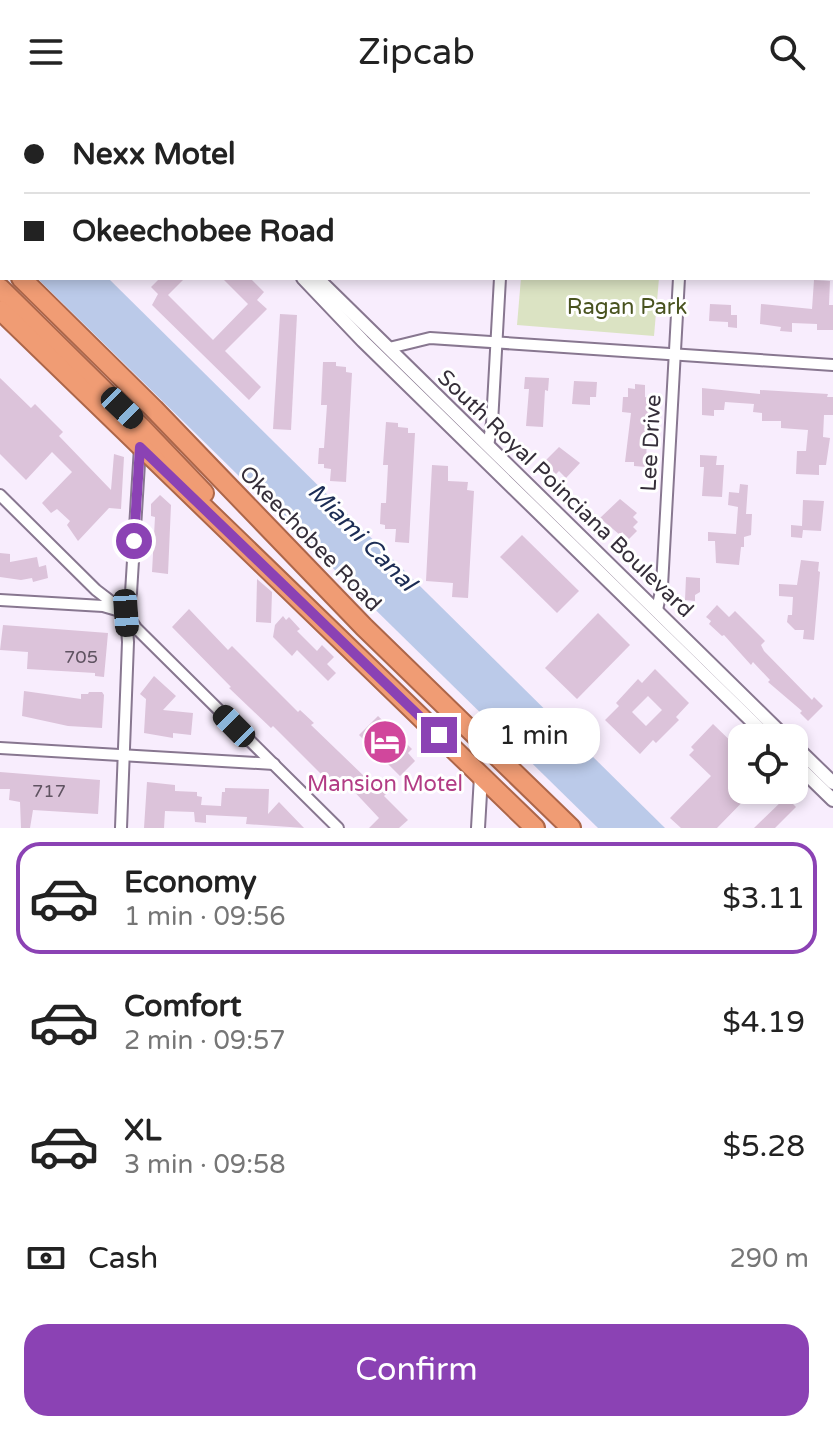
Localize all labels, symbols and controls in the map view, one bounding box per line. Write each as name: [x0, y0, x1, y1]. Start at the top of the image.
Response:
icon: menu: [24, 30, 68, 74]
icon: search: [765, 30, 809, 74]
text: Zipcab: [358, 31, 475, 74]
text: Nexx Motel: [72, 136, 236, 173]
text: Okeechobee Road: [72, 213, 335, 250]
park label: Ragan Park: [567, 294, 687, 320]
street label: South Royal Poinciana Boulevard: [432, 364, 699, 623]
car: [96, 383, 148, 433]
street label: Lee Drive: [635, 394, 667, 492]
street label: Okeechobee Road: [234, 460, 387, 617]
water label: Miami Canal: [302, 477, 424, 600]
route start: [116, 523, 152, 559]
car: [112, 588, 140, 638]
house number: 705: [64, 646, 98, 668]
car: [209, 701, 259, 751]
callout: 1 min: [467, 707, 599, 763]
route end: [421, 717, 457, 753]
hotel icon: Mansion Motel: [361, 718, 409, 766]
text: 1 min: [499, 720, 569, 751]
map controls: [728, 724, 808, 804]
button: locate: [728, 724, 808, 804]
place label: Mansion Motel: [307, 771, 463, 797]
house number: 717: [32, 780, 66, 802]
icon: car: [28, 862, 100, 934]
text: Economy: [124, 864, 257, 901]
text: $3.11: [722, 880, 805, 917]
text: 1 min · 09:56: [124, 901, 286, 932]
icon: car: [28, 986, 100, 1058]
text: Comfort: [124, 988, 242, 1025]
text: $4.19: [722, 1004, 805, 1041]
text: 2 min · 09:57: [124, 1025, 286, 1056]
icon: car: [28, 1110, 100, 1182]
text: XL: [124, 1112, 161, 1149]
text: $5.28: [723, 1128, 805, 1165]
text: 3 min · 09:58: [124, 1149, 286, 1180]
icon: cash: [24, 1236, 68, 1280]
text: Cash: [88, 1240, 158, 1277]
text: 290 m: [729, 1243, 809, 1274]
button: Confirm: [24, 1324, 809, 1416]

